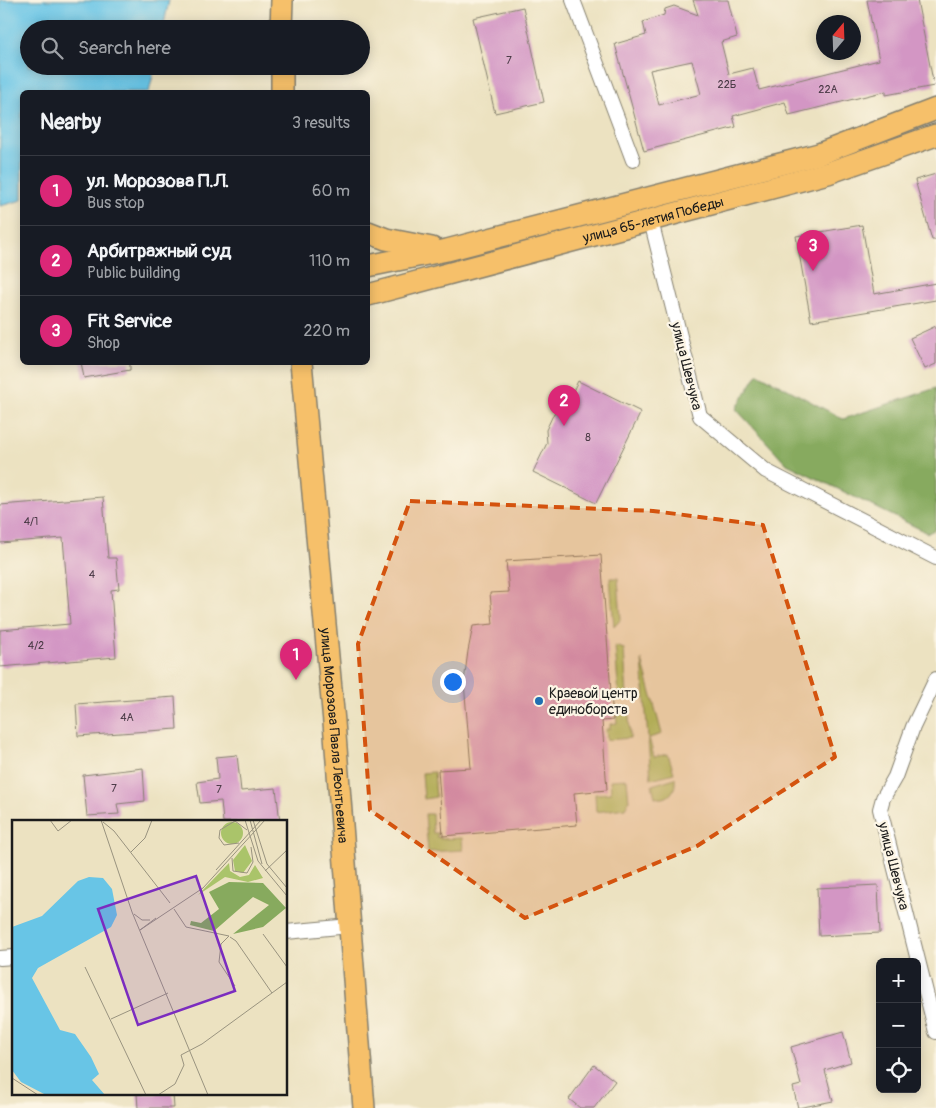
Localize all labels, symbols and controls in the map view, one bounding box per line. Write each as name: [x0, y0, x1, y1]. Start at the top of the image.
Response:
north arrow: [816, 15, 861, 60]
search box: [20, 20, 370, 75]
icon: search: [38, 34, 66, 62]
text: Search here: [78, 36, 171, 60]
house number: 7: [506, 54, 512, 67]
house number: 22Б: [718, 78, 736, 91]
house number: 22А: [818, 83, 838, 96]
text: Nearby: [40, 109, 101, 136]
text: 3 results: [292, 113, 350, 133]
text: ул. Морозова П.Л.: [87, 169, 229, 193]
text: 1: [53, 181, 59, 201]
text: 60 m: [312, 181, 350, 201]
text: Bus stop: [87, 193, 145, 213]
street label: улица 65-летия Победы: [580, 193, 726, 247]
pin: 3: [797, 230, 829, 271]
text: Арбитражный суд: [87, 239, 231, 263]
text: 2: [52, 251, 60, 271]
text: 110 m: [309, 251, 350, 271]
text: Public building: [87, 263, 180, 283]
text: Fit Service: [87, 309, 172, 333]
street label: улица Шевчука: [667, 319, 706, 412]
text: 3: [52, 321, 60, 341]
text: 220 m: [304, 321, 350, 341]
text: Shop: [87, 333, 120, 353]
pin: 2: [548, 385, 580, 426]
house number: 8: [585, 431, 591, 444]
house number: 4/1: [24, 515, 38, 528]
house number: 4: [89, 568, 96, 581]
street label: улица Морозова Павла Леонтьевича: [316, 626, 351, 844]
house number: 4/2: [28, 639, 44, 652]
pin: 1: [280, 639, 312, 680]
your location: [440, 669, 466, 695]
place label: Краевой центр единоборств: [549, 685, 638, 718]
marker: Краевой центр единоборств: [533, 695, 545, 707]
house number: 4А: [120, 711, 134, 724]
house number: 7: [111, 782, 117, 795]
house number: 7: [216, 783, 222, 796]
street label: улица Шевчука: [874, 819, 913, 912]
inset map: [12, 820, 288, 1096]
map controls: [876, 958, 921, 1093]
button: +: [876, 958, 921, 1003]
button: −: [876, 1003, 921, 1048]
button: locate: [876, 1048, 921, 1093]

